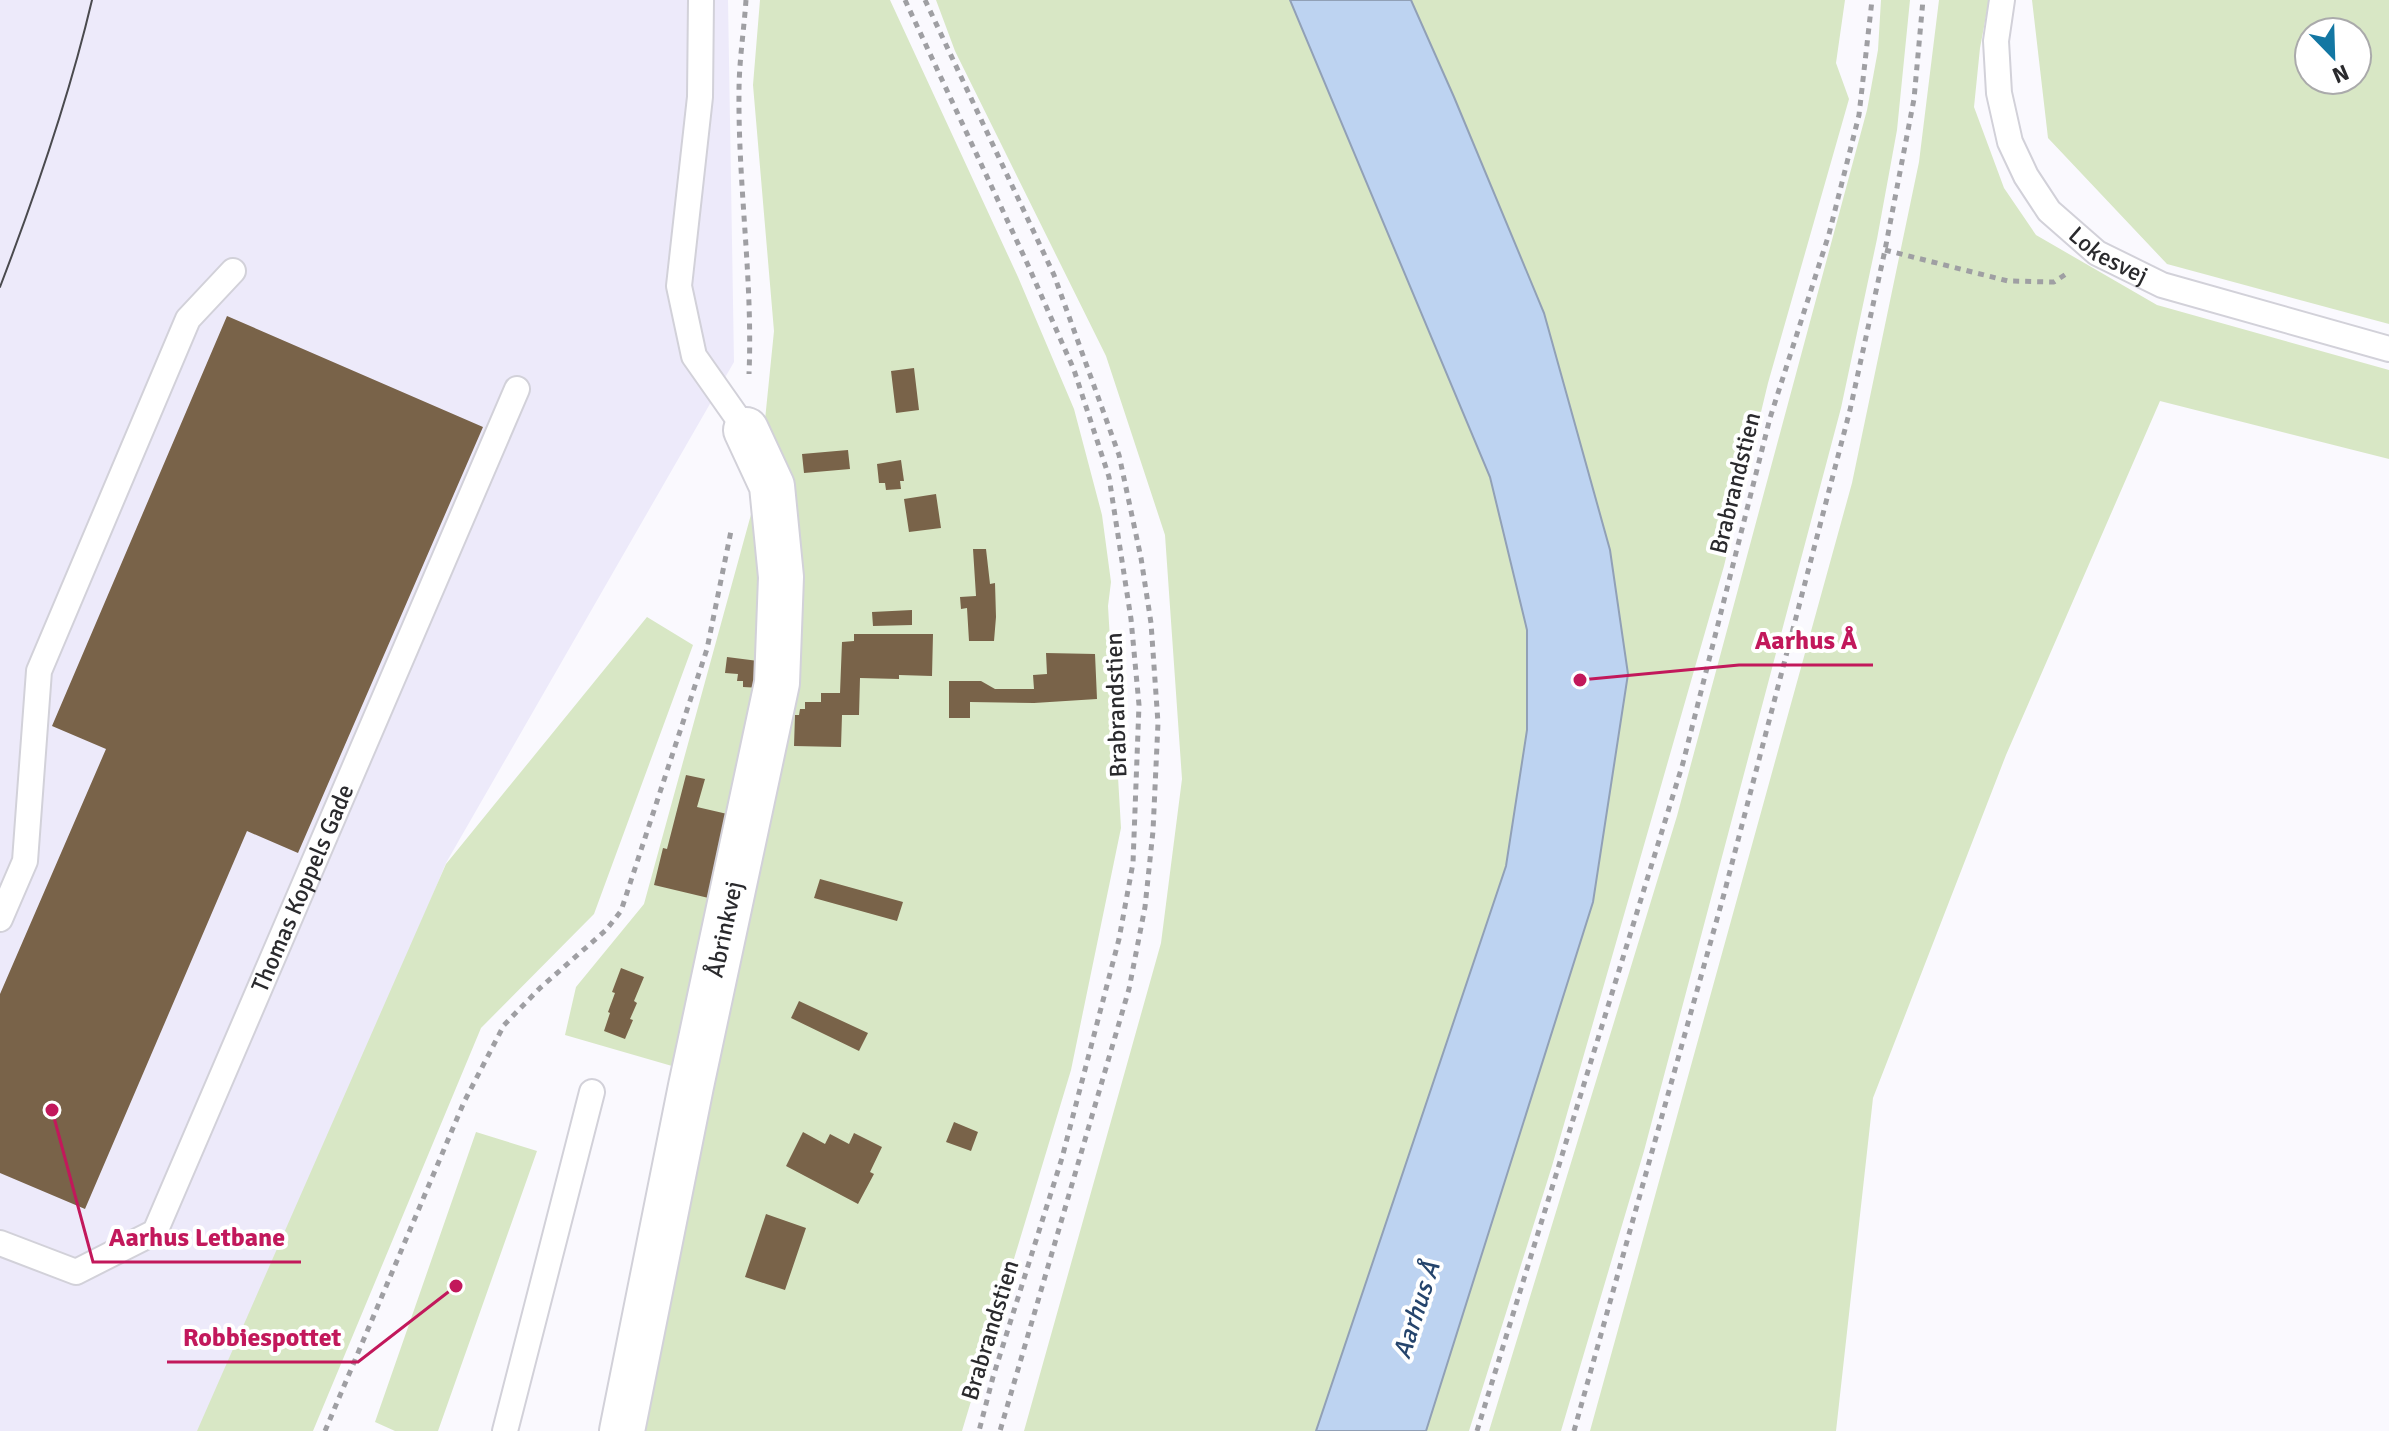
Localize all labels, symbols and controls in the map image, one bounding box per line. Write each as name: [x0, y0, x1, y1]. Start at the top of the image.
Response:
north arrow: [2293, 16, 2373, 96]
text: N: [2328, 59, 2353, 89]
street label: Lokesvej: [2062, 220, 2153, 291]
street label: Brabrandstien: [1703, 409, 1767, 557]
callout: Aarhus Å: [1739, 615, 1873, 665]
text: Aarhus Å: [1755, 625, 1858, 657]
street label: Brabrandstien: [1098, 632, 1134, 778]
street label: Thomas Koppels Gade: [245, 780, 360, 997]
street label: Åbrinkvej: [700, 879, 749, 980]
callout: Aarhus Letbane: [93, 1212, 301, 1262]
text: Aarhus Letbane: [109, 1222, 285, 1254]
street label: Brabrandstien: [954, 1256, 1026, 1404]
water label: Aarhus Å: [1386, 1257, 1448, 1363]
callout: Robbiespottet: [167, 1312, 358, 1362]
text: Robbiespottet: [183, 1322, 342, 1354]

